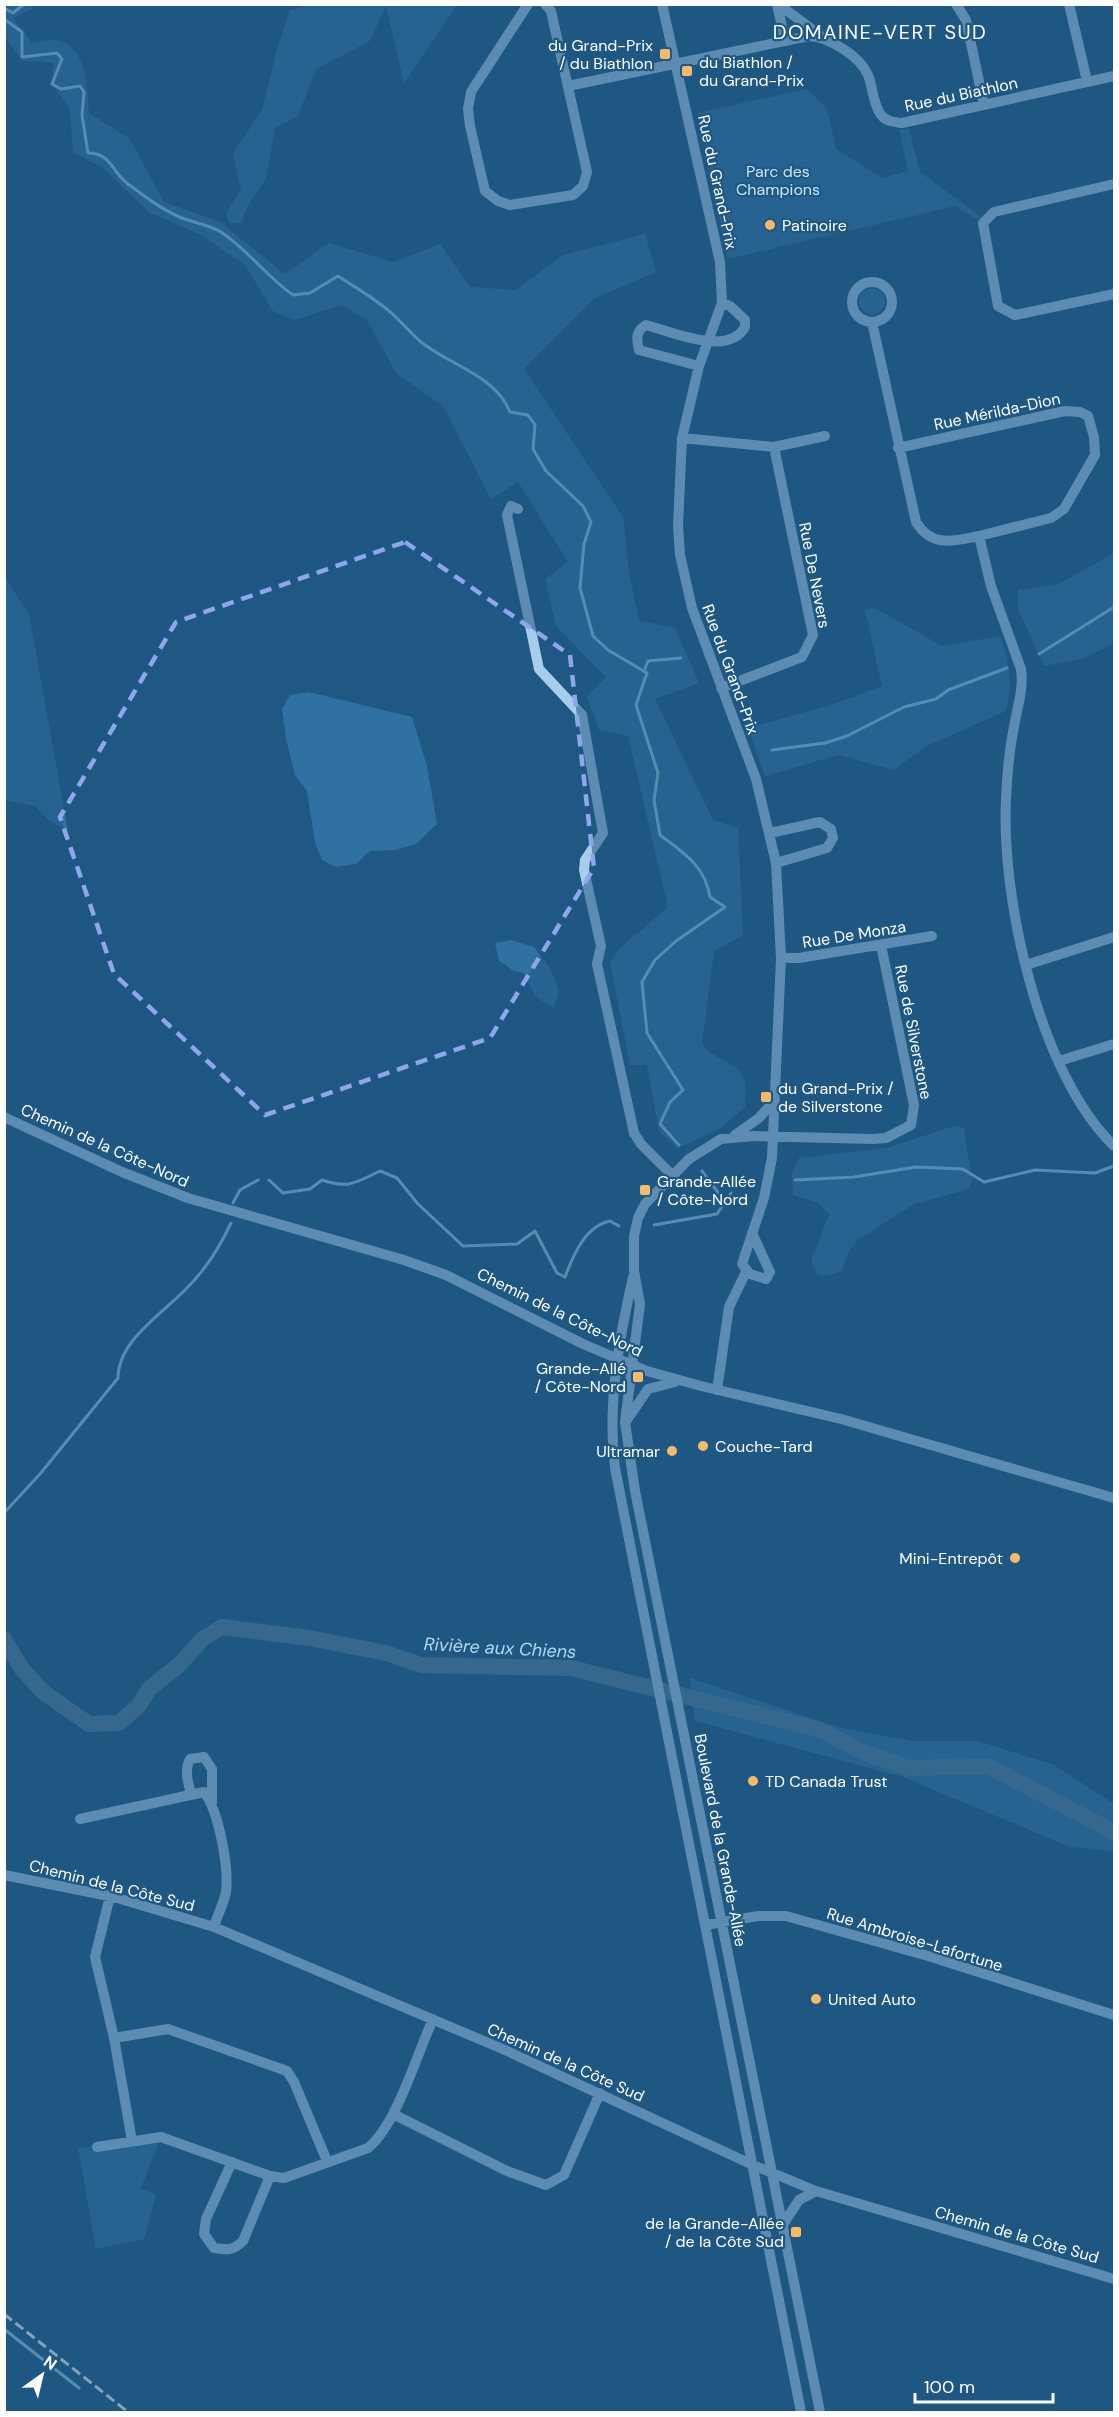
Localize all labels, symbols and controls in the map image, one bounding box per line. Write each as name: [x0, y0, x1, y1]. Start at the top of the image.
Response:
district label: DOMAINE-VERT SUD: [773, 19, 987, 45]
place label: du Grand-Prix / du Biathlon: [548, 35, 653, 74]
marker: du Grand-Prix / du Biathlon: [658, 47, 672, 61]
place label: du Biathlon / du Grand-Prix: [699, 52, 804, 91]
marker: du Biathlon / du Grand-Prix: [680, 64, 694, 78]
street label: Rue du Biathlon: [903, 72, 1020, 117]
street label: Rue du Grand-Prix: [693, 113, 742, 251]
park label: Parc des Champions: [736, 161, 820, 200]
place label: Patinoire: [782, 215, 847, 236]
marker: Patinoire: [763, 218, 777, 232]
street label: Rue Mérilda-Dion: [932, 388, 1062, 435]
street label: Rue De Nevers: [794, 520, 835, 630]
street label: Rue du Grand-Prix: [697, 601, 764, 737]
street label: Rue De Monza: [801, 916, 907, 953]
street label: Rue de Silverstone: [890, 963, 937, 1101]
place label: du Grand-Prix / de Silverstone: [778, 1078, 894, 1117]
marker: du Grand-Prix / de Silverstone: [759, 1090, 773, 1104]
street label: Chemin de la Côte-Nord: [17, 1099, 192, 1192]
place label: Grande-Allée / Côte-Nord: [657, 1171, 756, 1210]
marker: Grande-Allée / Côte-Nord: [638, 1183, 652, 1197]
street label: Chemin de la Côte-Nord: [473, 1263, 646, 1362]
place label: Grande-Allé / Côte-Nord: [535, 1358, 626, 1397]
marker: Grande-Allé / Côte-Nord: [631, 1370, 645, 1384]
place label: Couche-Tard: [715, 1436, 813, 1457]
marker: Couche-Tard: [696, 1439, 710, 1453]
place label: Ultramar: [596, 1441, 660, 1462]
marker: Ultramar: [665, 1444, 679, 1458]
place label: Mini-Entrepôt: [899, 1548, 1003, 1569]
marker: Mini-Entrepôt: [1008, 1551, 1022, 1565]
water label: Rivière aux Chiens: [423, 1632, 577, 1664]
street label: Boulevard de la Grande-Allée: [690, 1732, 751, 1948]
place label: TD Canada Trust: [765, 1771, 887, 1792]
marker: TD Canada Trust: [746, 1774, 760, 1788]
street label: Chemin de la Côte Sud: [27, 1855, 197, 1916]
street label: Rue Ambroise-Lafortune: [824, 1903, 1005, 1976]
place label: United Auto: [828, 1989, 916, 2010]
marker: United Auto: [809, 1992, 823, 2006]
street label: Chemin de la Côte Sud: [484, 2018, 648, 2107]
street label: Chemin de la Côte Sud: [932, 2201, 1101, 2268]
place label: de la Grande-Allée / de la Côte Sud: [645, 2213, 784, 2252]
marker: de la Grande-Allée / de la Côte Sud: [789, 2225, 803, 2239]
north arrow: [12, 2345, 72, 2405]
text: N: [39, 2351, 61, 2375]
scale bar: [915, 2366, 1053, 2404]
text: 100 m: [924, 2375, 975, 2399]

